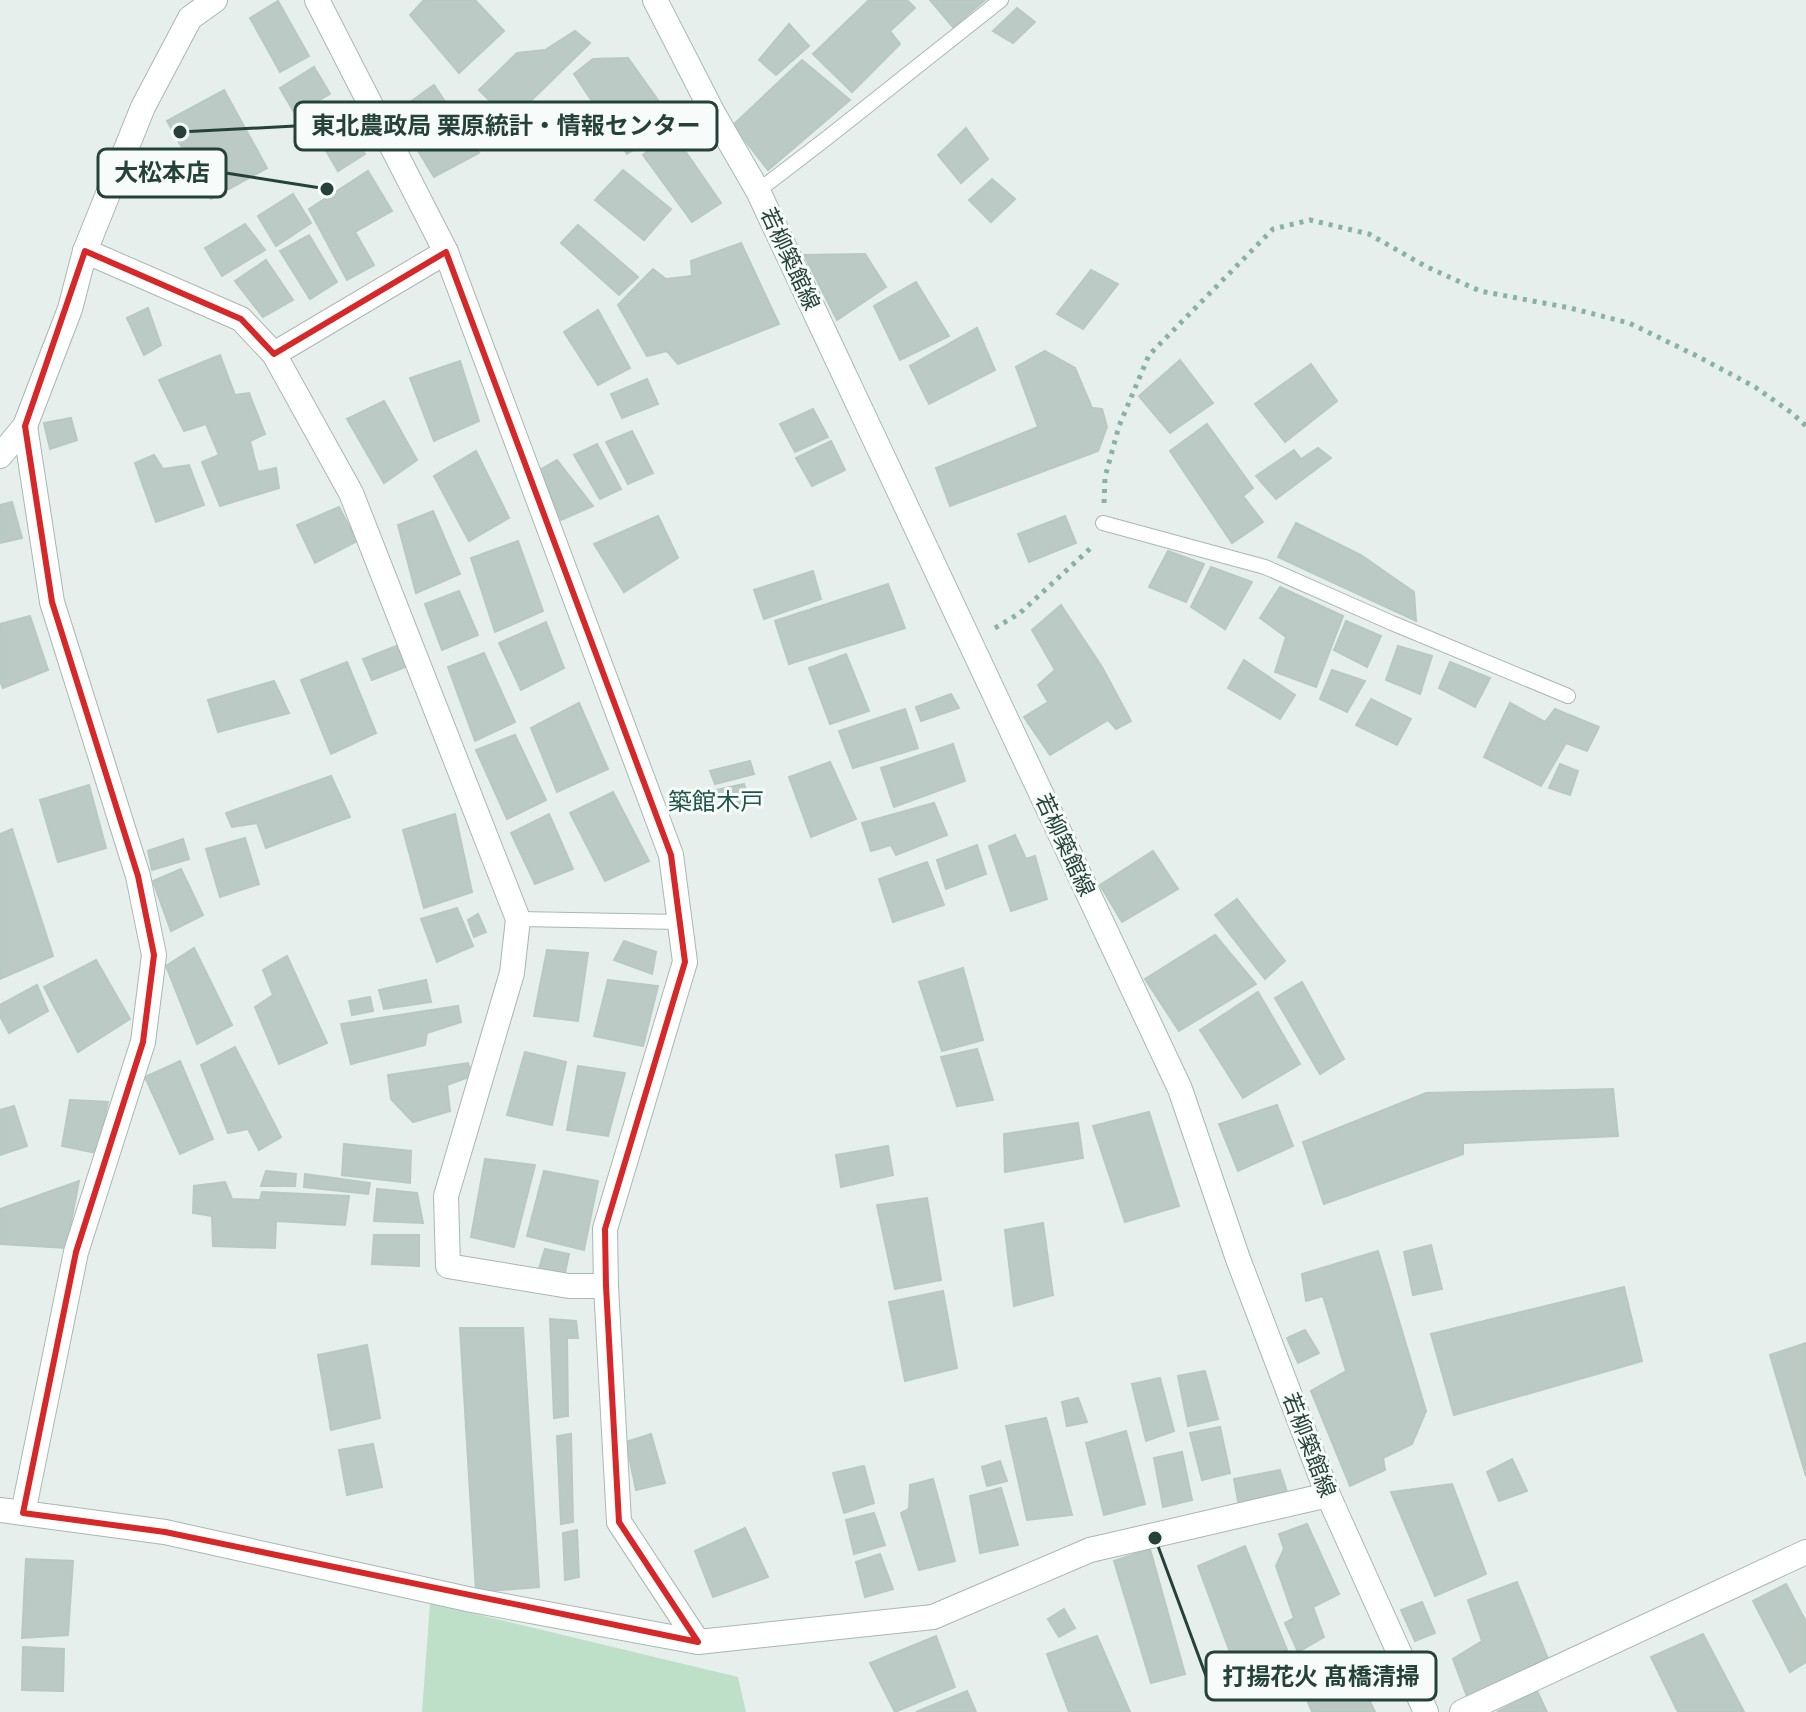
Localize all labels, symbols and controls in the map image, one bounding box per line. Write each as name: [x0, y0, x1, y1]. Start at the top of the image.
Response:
callout: 東北農政局 栗原統計・情報センター: [295, 102, 717, 150]
text: 東北農政局 栗原統計・情報センター: [311, 112, 701, 140]
callout: 大松本店: [98, 149, 226, 197]
text: 大松本店: [114, 159, 210, 187]
street label: 若柳築館線: [755, 204, 825, 314]
district label: 築館木戸: [668, 788, 764, 816]
street label: 若柳築館線: [1030, 790, 1100, 900]
street label: 若柳築館線: [1278, 1389, 1340, 1501]
callout: 打揚花火 髙橋清掃: [1206, 1652, 1436, 1700]
text: 打揚花火 髙橋清掃: [1222, 1663, 1420, 1691]

